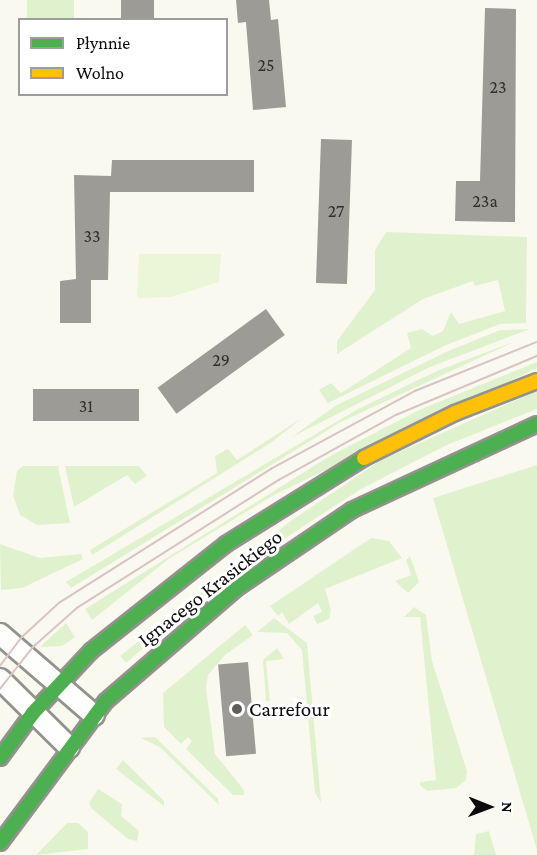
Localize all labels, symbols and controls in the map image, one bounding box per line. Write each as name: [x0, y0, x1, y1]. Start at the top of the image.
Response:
legend: [18, 18, 228, 96]
text: Płynnie: [76, 33, 130, 53]
house number: 25: [257, 54, 275, 76]
text: Wolno: [76, 63, 124, 83]
house number: 23: [489, 76, 507, 98]
house number: 23a: [472, 190, 498, 212]
house number: 27: [328, 200, 344, 222]
house number: 33: [84, 225, 100, 247]
house number: 29: [212, 349, 230, 371]
house number: 31: [79, 395, 93, 417]
street label: Ignacego Krasickiego: [133, 524, 287, 652]
place label: Carrefour: [249, 696, 330, 722]
marker: Carrefour: [230, 702, 244, 716]
north arrow: [459, 777, 519, 837]
text: N: [499, 802, 516, 813]

